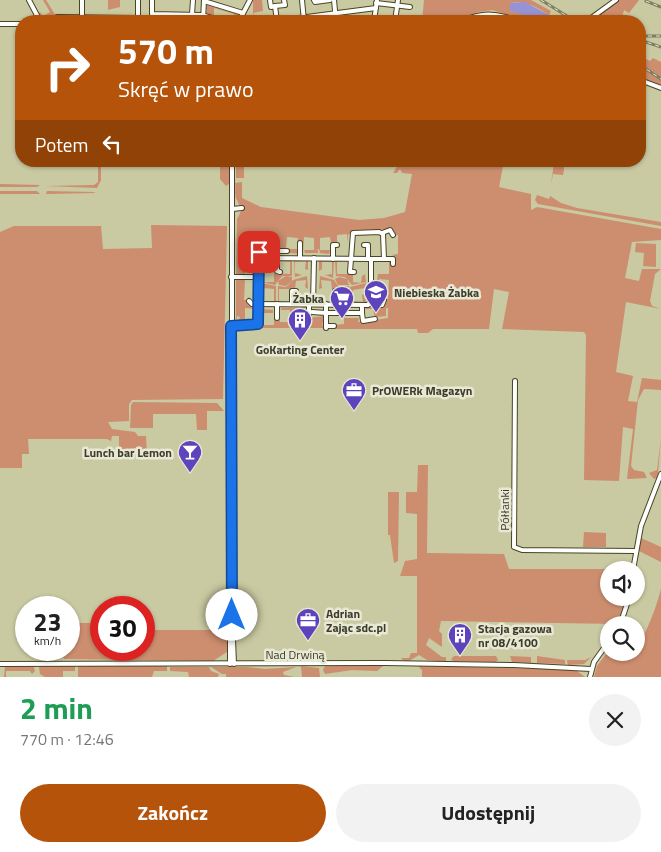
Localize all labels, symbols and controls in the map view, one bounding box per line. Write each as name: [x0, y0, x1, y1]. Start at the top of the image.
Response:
text: 570 m: [118, 24, 214, 78]
icon: right: [35, 35, 100, 100]
text: Skręć w prawo: [118, 72, 254, 106]
text: Potem: [35, 130, 88, 159]
icon: left: [98, 130, 126, 158]
pin: [238, 231, 280, 273]
icon: arrive: [245, 238, 273, 266]
school or university icon: Niebieska Żabka: [363, 279, 389, 313]
place label: Niebieska Żabka: [394, 283, 479, 302]
supermarket icon: Żabka: [329, 285, 355, 319]
place label: Żabka: [293, 289, 324, 308]
building icon: GoKarting Center: [287, 307, 313, 341]
place label: GoKarting Center: [256, 340, 345, 359]
office icon: PrOWERk Magazyn: [341, 377, 367, 411]
place label: PrOWERk Magazyn: [372, 381, 472, 400]
bar icon: Lunch bar Lemon: [177, 439, 203, 473]
place label: Lunch bar Lemon: [84, 443, 172, 462]
street label: Półłanki: [495, 489, 514, 531]
map controls: [600, 561, 645, 661]
button: sound: [600, 561, 645, 606]
position arrow: [205, 588, 257, 640]
speed limit sign: 30: [90, 596, 155, 661]
text: 23: [33, 603, 62, 641]
place label: Adrian Zając sdc.pl: [326, 604, 386, 637]
office icon: Adrian Zając sdc.pl: [295, 607, 321, 641]
button: search: [600, 616, 645, 661]
place label: Stacja gazowa nr 08/4100: [478, 619, 552, 652]
building icon: Stacja gazowa nr 08/4100: [447, 622, 473, 656]
text: km/h: [34, 631, 61, 650]
street label: Nad Drwiną: [265, 645, 325, 664]
text: 2 min: [20, 685, 93, 731]
button: close: [589, 694, 641, 746]
text: 770 m · 12:46: [20, 727, 114, 751]
button: Zakończ: [20, 784, 326, 842]
button: Udostępnij: [336, 784, 641, 842]

